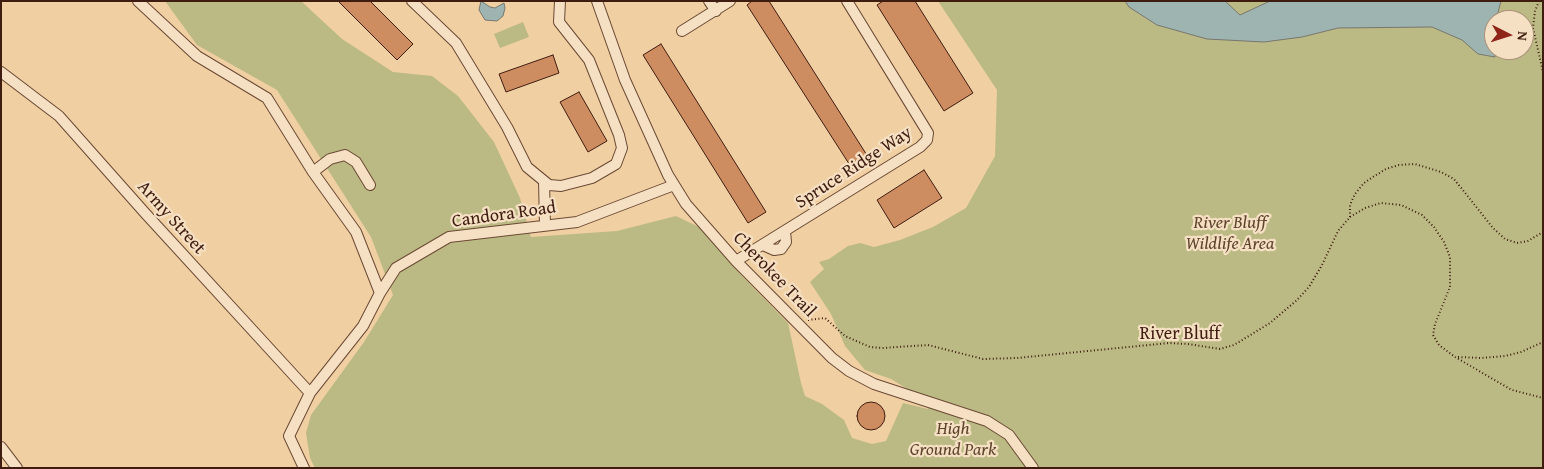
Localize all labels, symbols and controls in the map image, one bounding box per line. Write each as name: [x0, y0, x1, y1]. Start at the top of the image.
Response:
north arrow: [1484, 10, 1534, 60]
text: N: [1513, 31, 1533, 42]
street label: Spruce Ridge Way: [792, 122, 916, 214]
street label: Army Street: [132, 177, 210, 259]
street label: Candora Road: [451, 197, 557, 233]
park label: River Bluff Wildlife Area: [1186, 212, 1274, 254]
street label: Cherokee Trail: [728, 228, 820, 322]
street label: River Bluff: [1140, 323, 1220, 345]
park label: High Ground Park: [910, 418, 996, 460]

